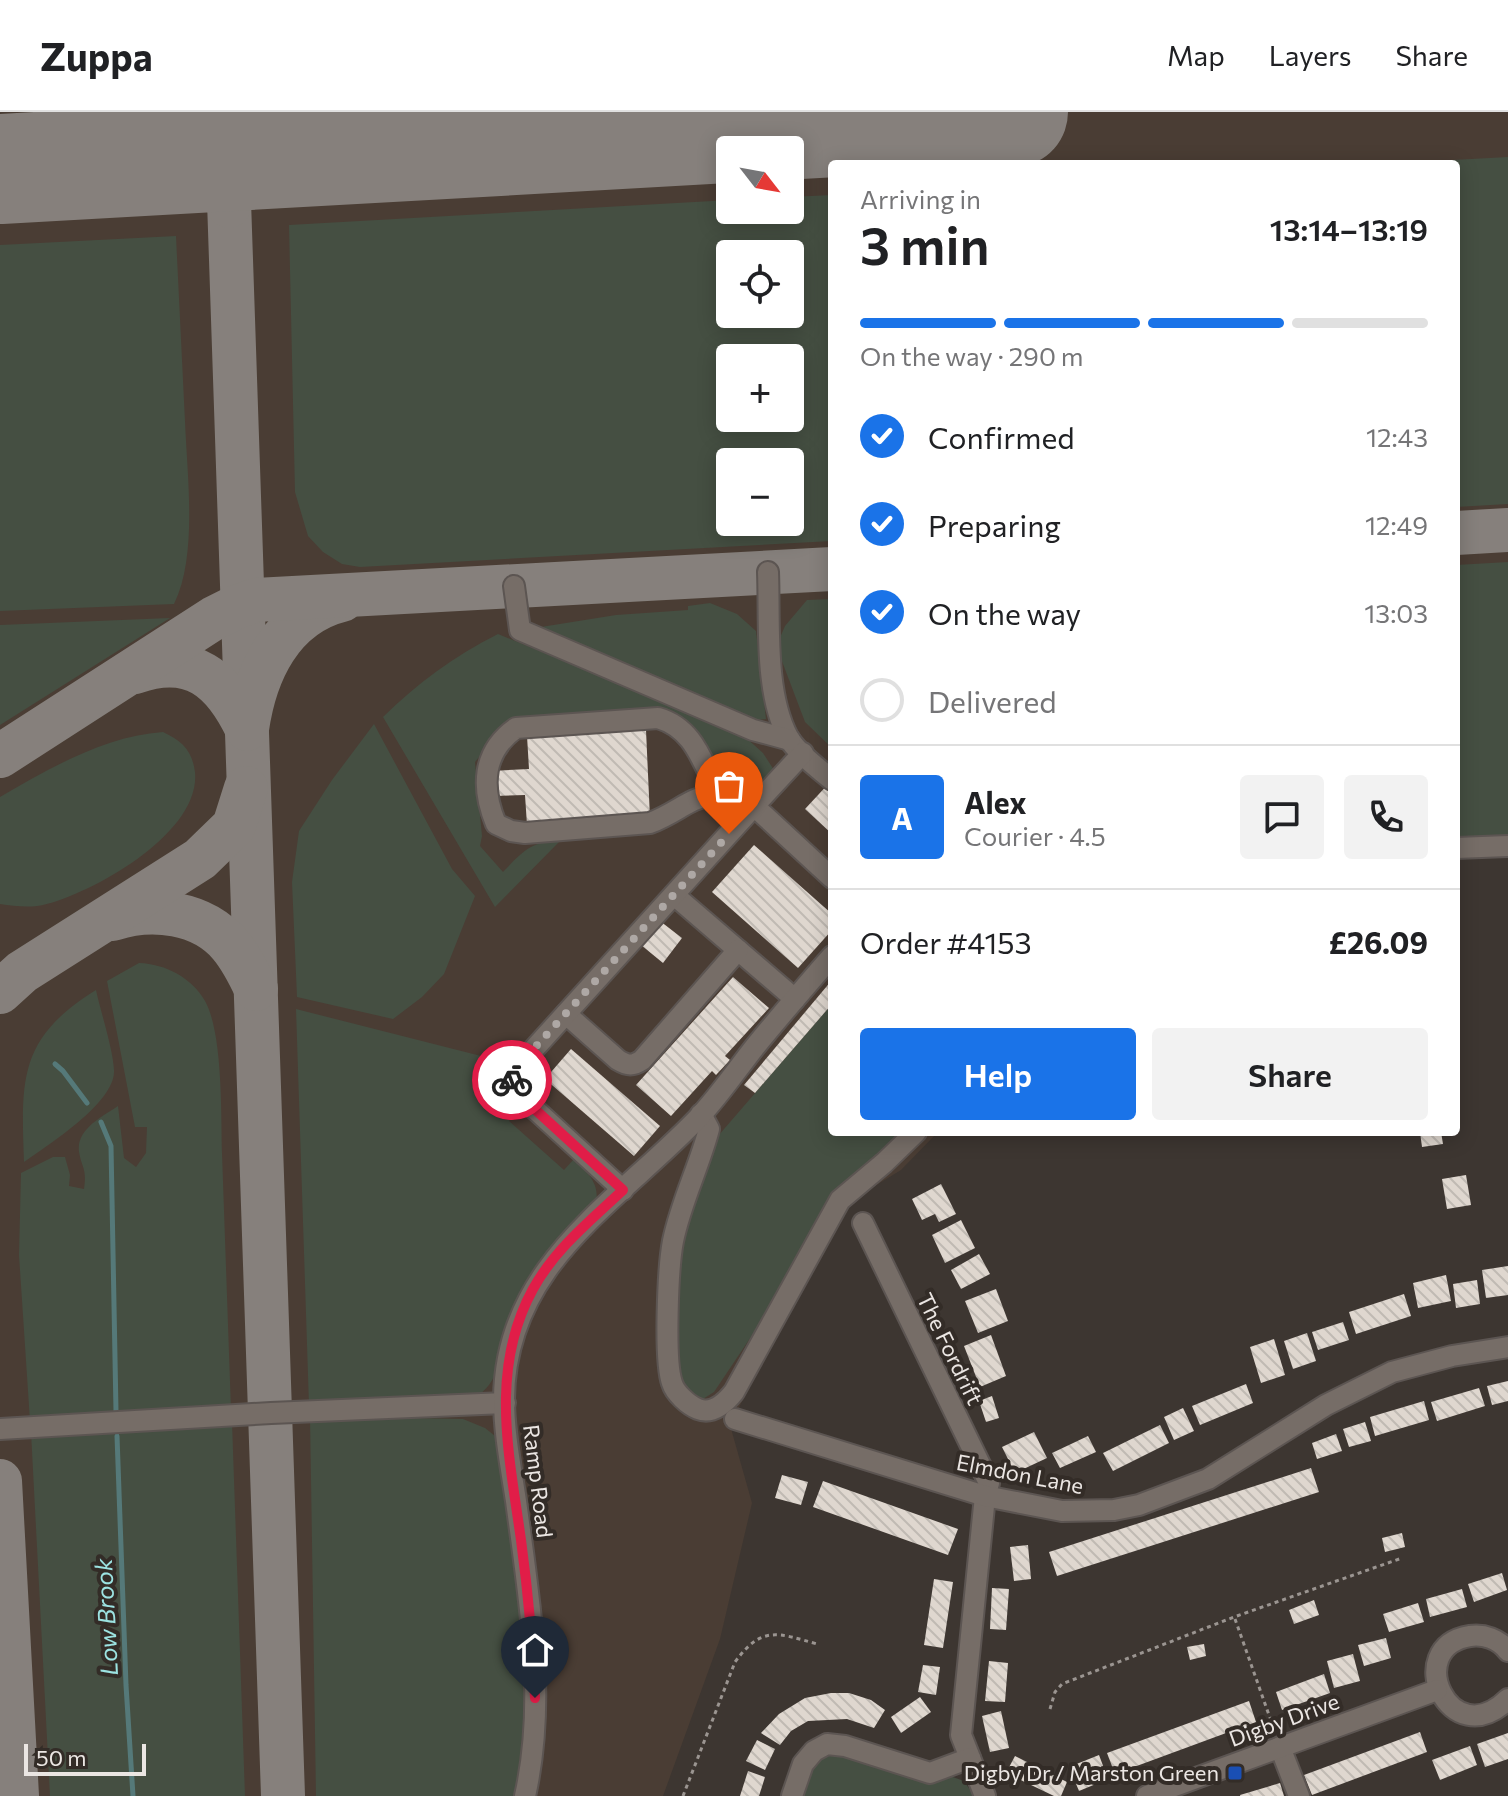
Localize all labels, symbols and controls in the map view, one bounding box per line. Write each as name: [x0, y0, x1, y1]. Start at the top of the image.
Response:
text: Zuppa: [40, 32, 153, 79]
text: Map: [1167, 38, 1225, 72]
text: Layers: [1269, 38, 1351, 72]
text: Share: [1395, 38, 1468, 72]
north arrow: [716, 136, 804, 224]
map controls: [716, 136, 804, 536]
text: Arriving in: [860, 183, 981, 214]
text: 13:14–13:19: [1270, 210, 1428, 247]
text: 3 min: [860, 212, 989, 276]
button: locate: [716, 240, 804, 328]
text: On the way · 290 m: [860, 340, 1084, 371]
button: +: [716, 344, 804, 432]
icon: check: [860, 414, 904, 458]
text: Confirmed: [928, 418, 1075, 455]
text: 12:43: [1366, 421, 1428, 452]
button: −: [716, 448, 804, 536]
icon: check: [860, 502, 904, 546]
text: Preparing: [928, 506, 1061, 543]
text: 12:49: [1365, 509, 1428, 540]
icon: check: [860, 590, 904, 634]
text: On the way: [928, 594, 1081, 631]
text: 13:03: [1364, 597, 1428, 628]
text: Delivered: [928, 682, 1057, 719]
pin: [695, 752, 763, 834]
icon: bag: [707, 764, 751, 808]
button: chat: [1240, 775, 1324, 859]
button: phone: [1344, 775, 1428, 859]
text: Alex: [964, 783, 1027, 820]
text: A: [891, 799, 913, 836]
text: Courier · 4.5: [964, 820, 1106, 851]
text: Order #4153: [860, 923, 1032, 960]
text: £26.09: [1329, 923, 1428, 960]
button: Help: [860, 1028, 1136, 1120]
button: Share: [1152, 1028, 1428, 1120]
courier: [472, 1040, 552, 1120]
icon: bike: [490, 1058, 534, 1102]
street label: The Fordrift: [912, 1288, 989, 1409]
street label: Ramp Road: [518, 1423, 559, 1539]
street label: Elmdon Lane: [954, 1448, 1086, 1499]
water label: Low Brook: [88, 1557, 123, 1677]
pin: [501, 1616, 569, 1698]
icon: home: [513, 1628, 557, 1672]
street label: Digby Drive: [1225, 1687, 1343, 1752]
scale bar: [24, 1740, 146, 1776]
text: 50 m: [36, 1744, 86, 1771]
place label: Digby Dr / Marston Green: [964, 1759, 1219, 1786]
marker: Digby Dr / Marston Green: [1226, 1764, 1244, 1782]

